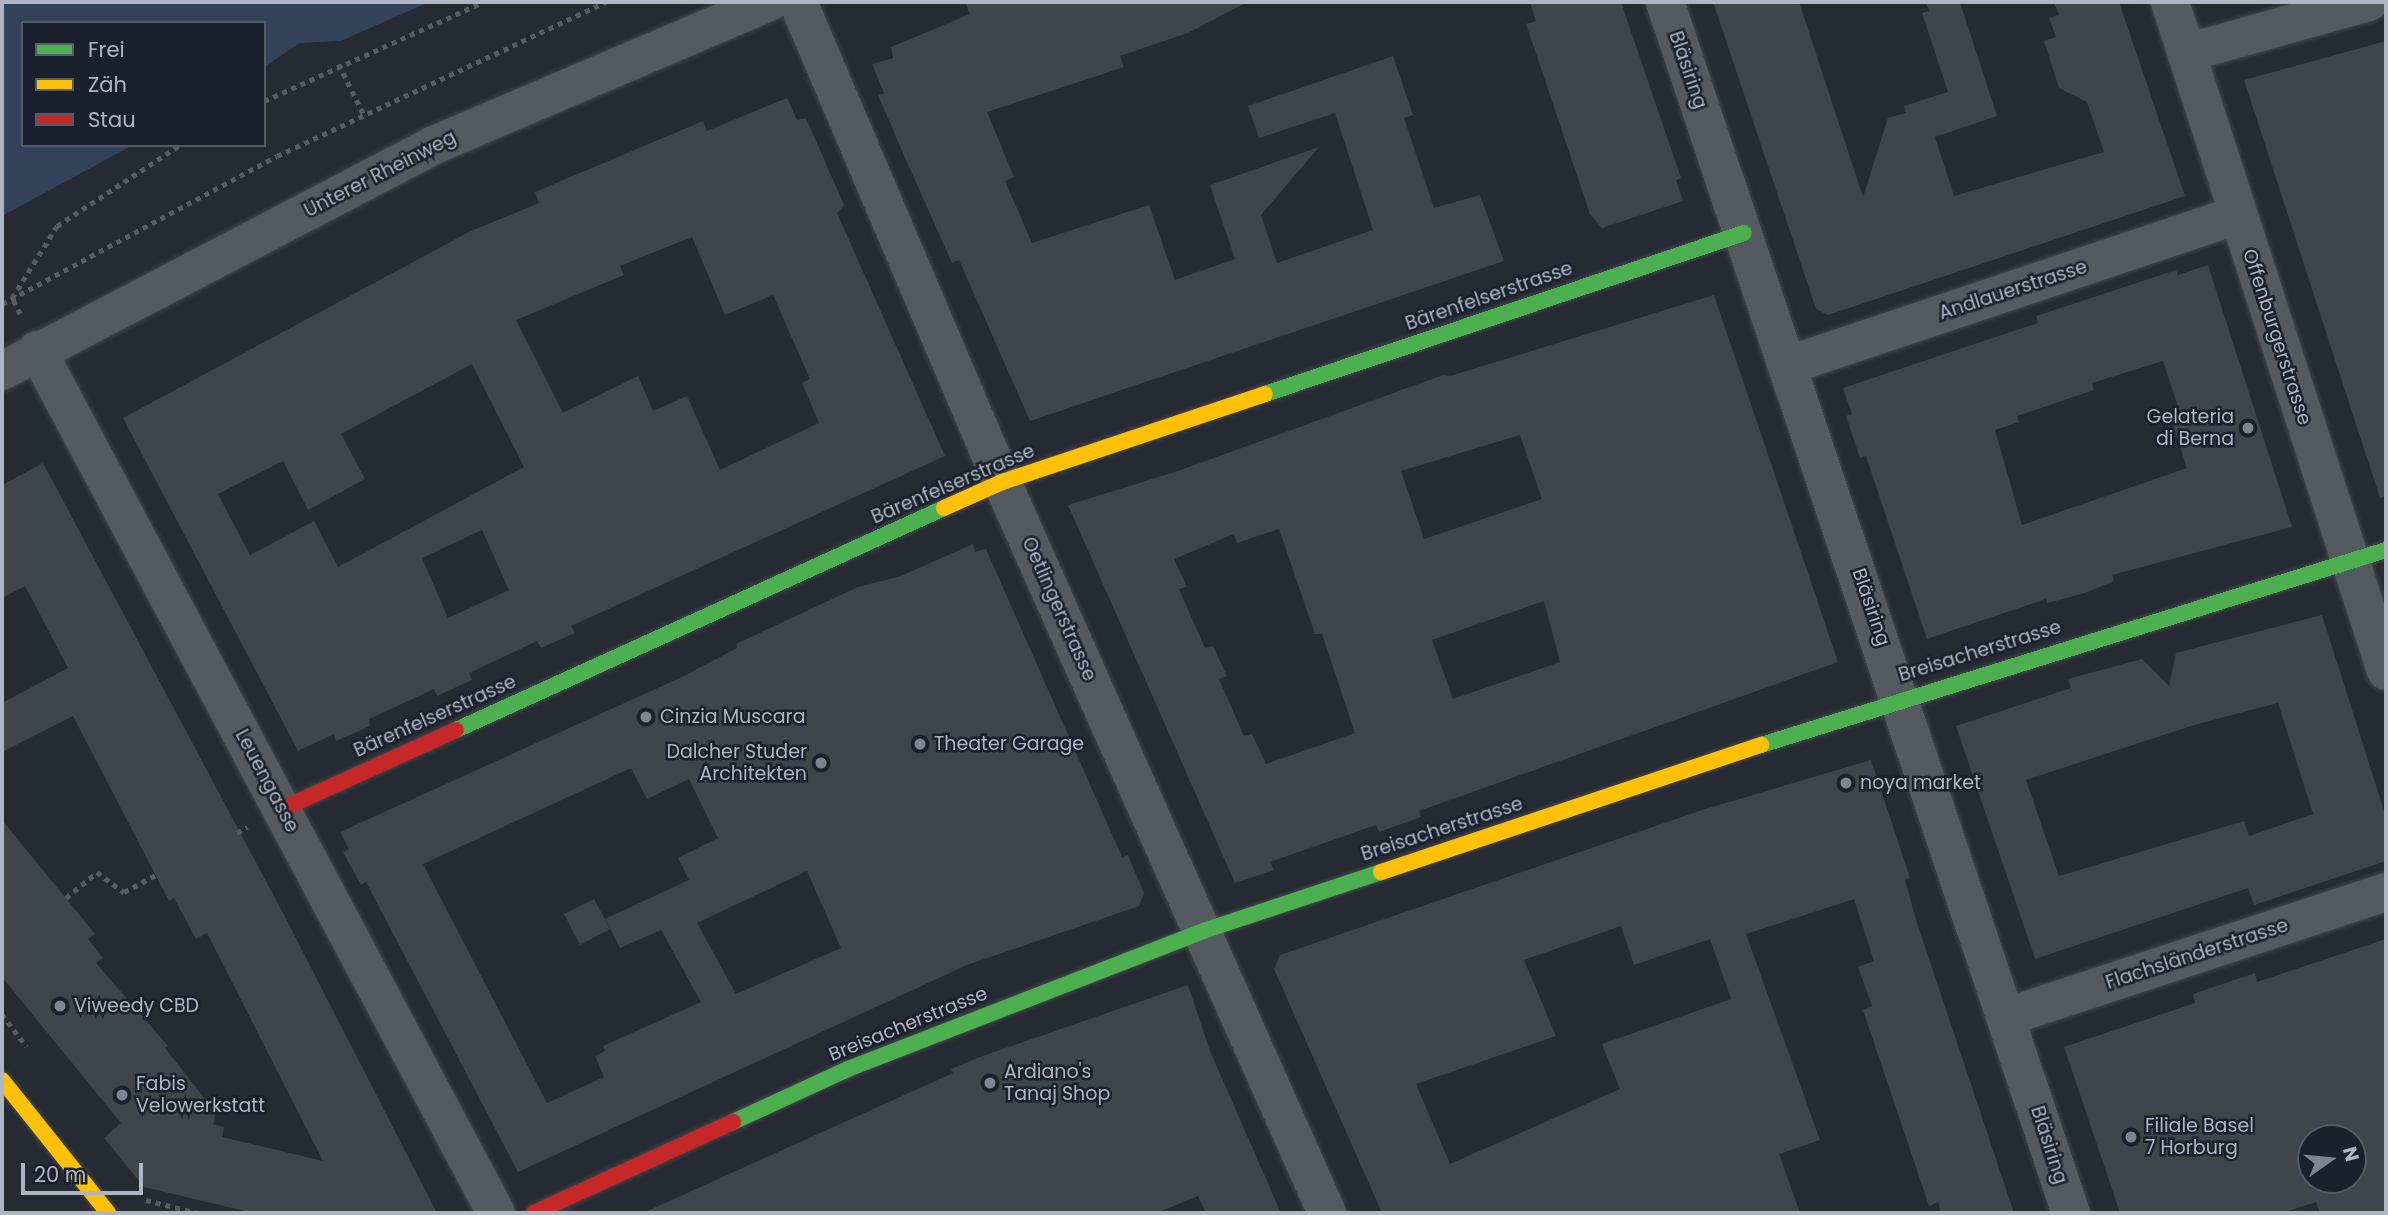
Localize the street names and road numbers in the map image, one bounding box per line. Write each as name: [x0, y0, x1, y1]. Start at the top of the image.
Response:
street label: Bläsiring: [1664, 28, 1712, 112]
street label: Unterer Rheinweg: [300, 126, 460, 222]
street label: Offenburgerstrasse: [2238, 246, 2316, 428]
street label: Andlauerstrasse: [1936, 255, 2090, 325]
street label: Bärenfelserstrasse: [1402, 257, 1576, 335]
street label: Bärenfelserstrasse: [868, 439, 1038, 529]
street label: Oetlingerstrasse: [1017, 533, 1101, 685]
street label: Bläsiring: [1847, 565, 1895, 649]
street label: Breisacherstrasse: [1896, 615, 2064, 687]
street label: Bärenfelserstrasse: [350, 670, 520, 762]
street label: Leuengasse: [230, 726, 304, 836]
street label: Breisacherstrasse: [1358, 792, 1526, 866]
street label: Flachsländerstrasse: [2103, 914, 2291, 994]
street label: Breisacherstrasse: [825, 982, 991, 1066]
street label: Bläsiring: [2026, 1103, 2072, 1187]

